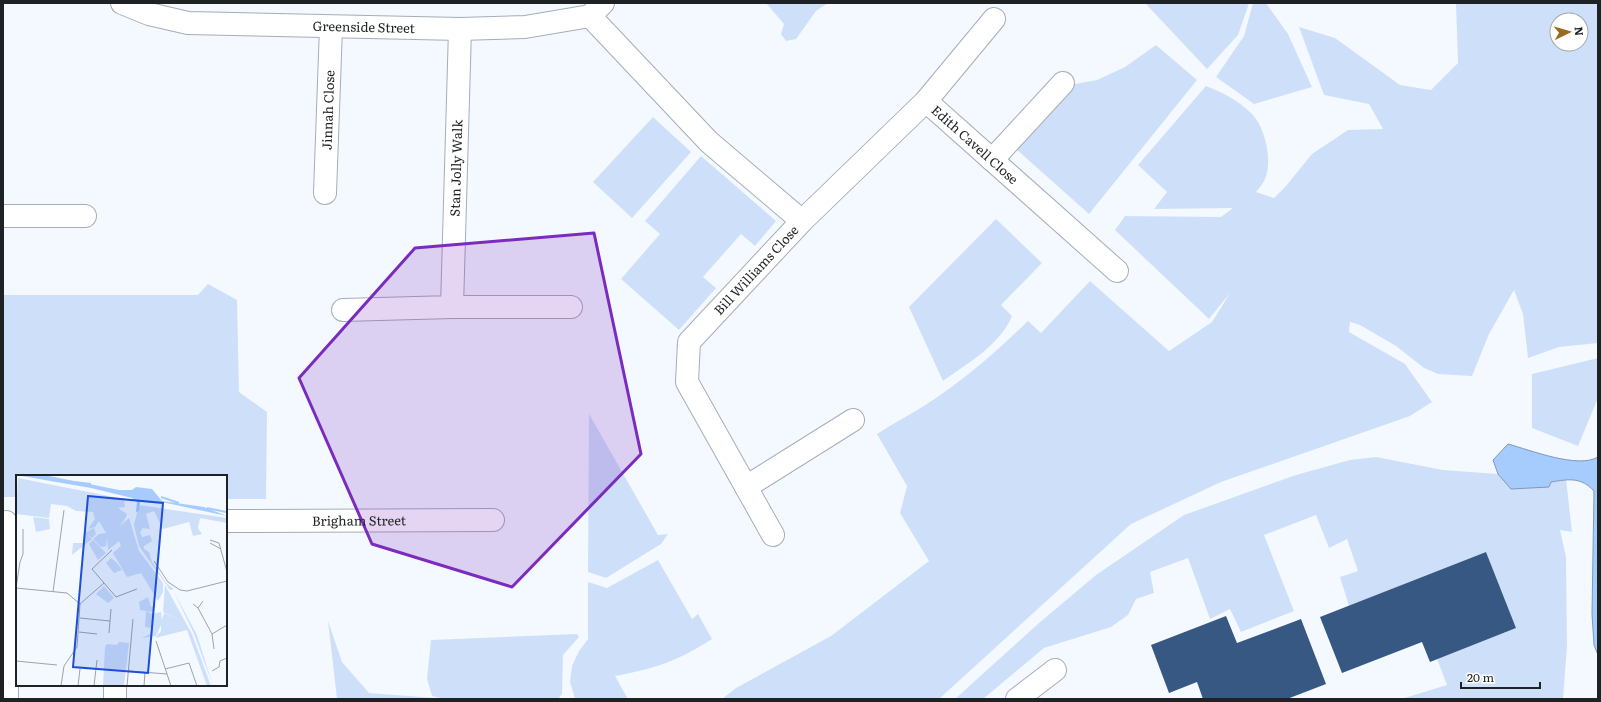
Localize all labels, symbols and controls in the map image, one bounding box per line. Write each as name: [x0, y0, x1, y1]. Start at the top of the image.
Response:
north arrow: [1549, 12, 1589, 52]
street label: Greenside Street: [312, 16, 416, 37]
text: N: [1572, 26, 1588, 36]
street label: Jinnah Close: [317, 69, 338, 150]
street label: Edith Cavell Close: [928, 100, 1023, 188]
street label: Stan Jolly Walk: [445, 118, 466, 217]
street label: Bill Williams Close: [709, 220, 803, 319]
inset map: [16, 475, 227, 686]
street label: Brigham Street: [312, 510, 407, 530]
scale bar: [1461, 664, 1540, 690]
text: 20 m: [1467, 668, 1494, 686]

